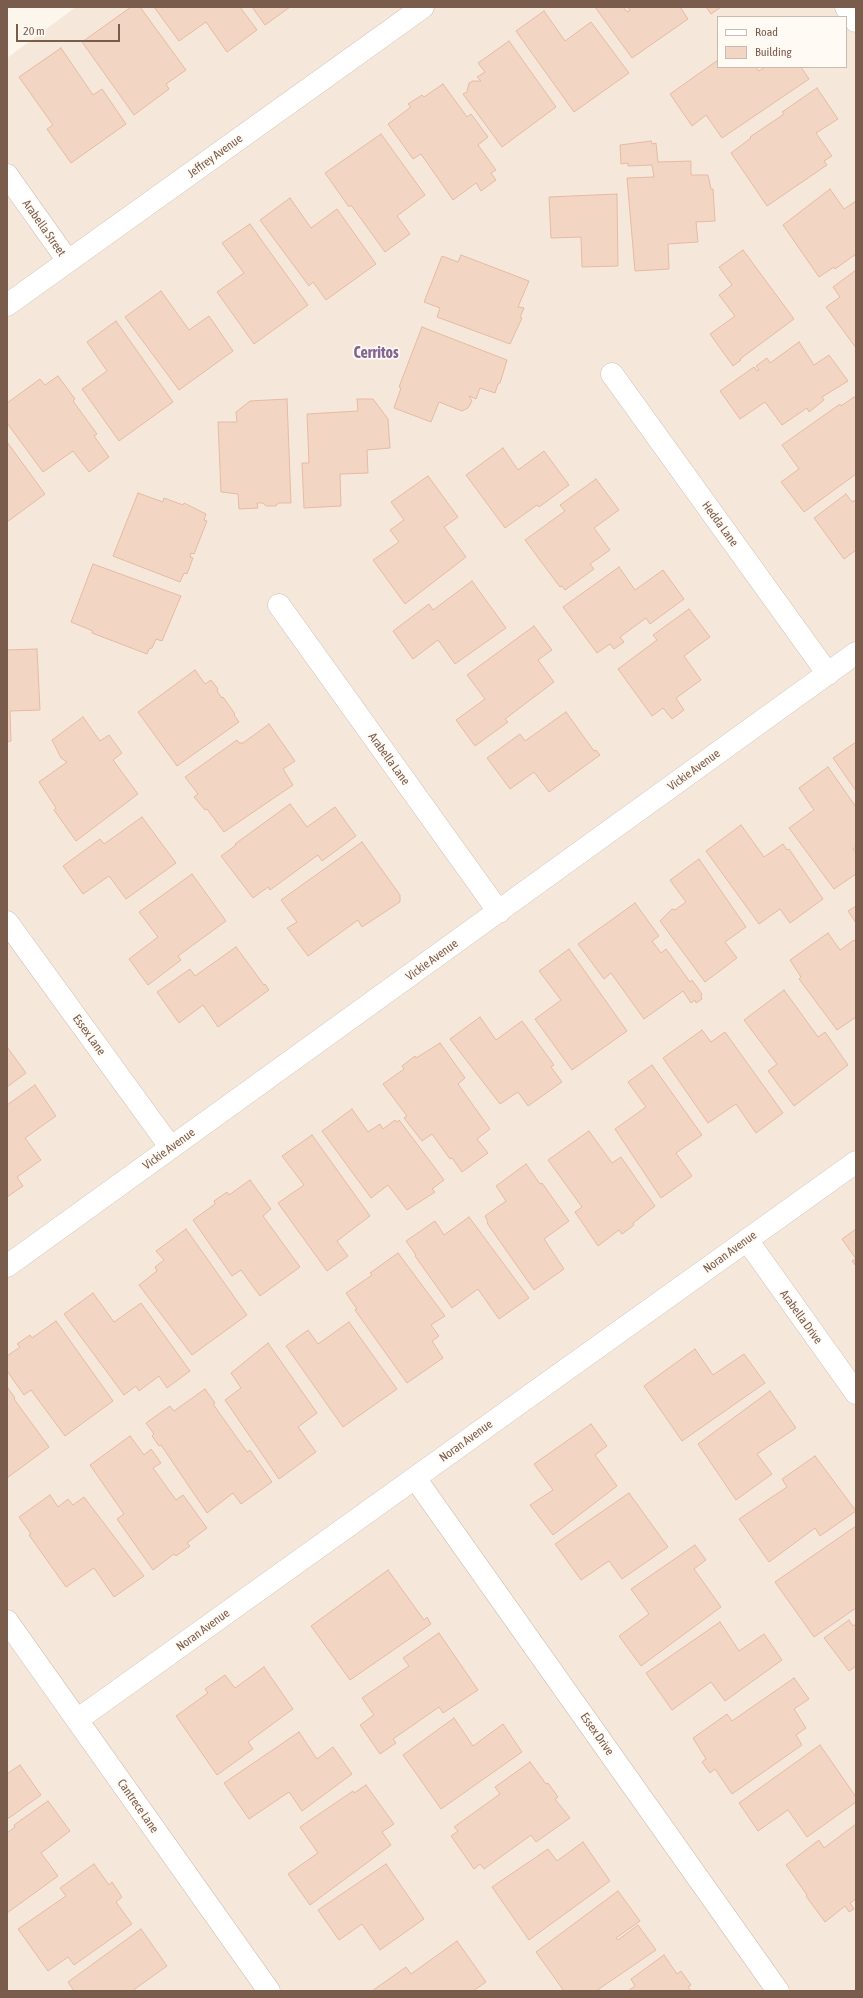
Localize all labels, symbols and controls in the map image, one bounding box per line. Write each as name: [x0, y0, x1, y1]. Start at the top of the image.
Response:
scale bar: [18, 16, 122, 42]
legend: [717, 16, 847, 68]
text: 20 m: [23, 24, 45, 38]
text: Road: [755, 25, 778, 39]
text: Building: [755, 45, 792, 59]
street label: Jeffrey Avenue: [185, 131, 245, 181]
street label: Arabella Street: [19, 197, 69, 259]
district label: Cerritos: [353, 343, 399, 363]
street label: Hedda Lane: [699, 499, 741, 549]
street label: Arabella Lane: [365, 730, 413, 788]
street label: Vickie Avenue: [665, 746, 723, 794]
street label: Vickie Avenue: [403, 936, 461, 984]
street label: Essex Lane: [69, 1012, 109, 1058]
street label: Vickie Avenue: [140, 1125, 198, 1173]
street label: Noran Avenue: [701, 1228, 759, 1276]
street label: Arabella Drive: [777, 1287, 825, 1347]
street label: Noran Avenue: [437, 1417, 495, 1465]
street label: Noran Avenue: [174, 1606, 232, 1654]
street label: Essex Drive: [577, 1710, 617, 1758]
street label: Cantrece Lane: [114, 1776, 162, 1836]

